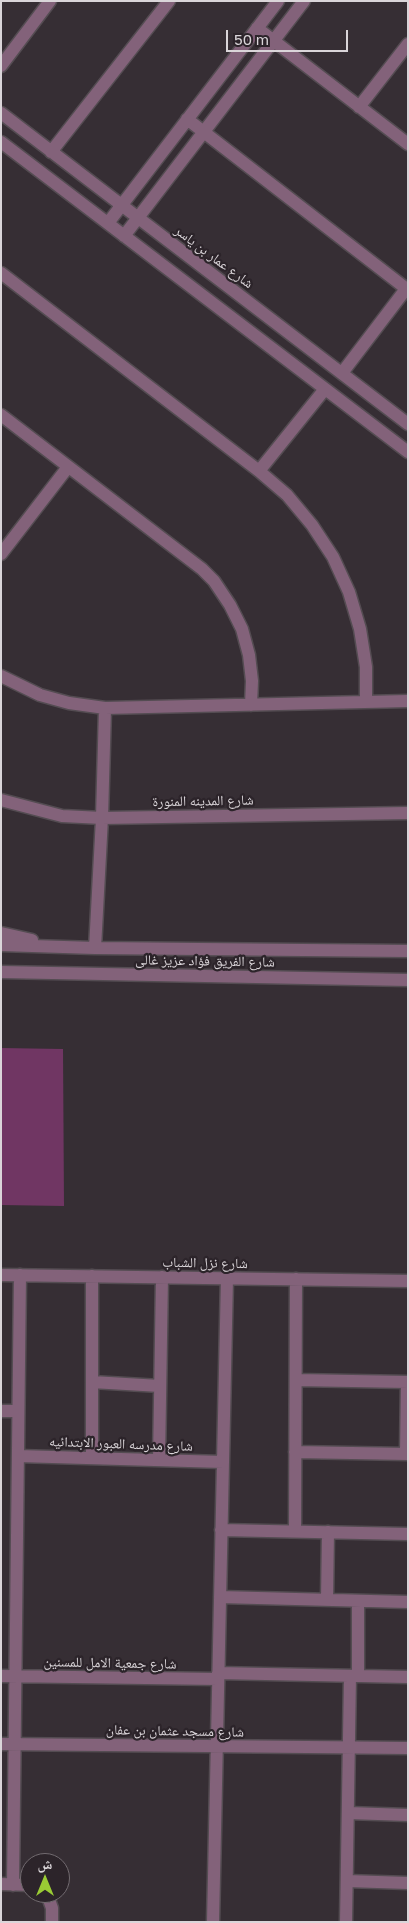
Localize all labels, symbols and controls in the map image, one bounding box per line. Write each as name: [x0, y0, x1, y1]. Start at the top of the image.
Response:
scale bar: [229, 20, 352, 52]
text: 50 m: [234, 30, 269, 48]
street label: شارع عمار بن ياسر: [171, 222, 257, 292]
street label: شارع المدينه المنورة: [152, 792, 254, 810]
street label: شارع الفريق فؤاد عزيز غالى: [135, 951, 275, 971]
street label: شارع نزل الشباب: [162, 1254, 248, 1272]
street label: شارع مدرسه العبور الابتدائيه: [49, 1433, 193, 1455]
street label: شارع جمعية الامل للمسنين: [43, 1653, 177, 1673]
street label: شارع مسجد عثمان بن عفان: [106, 1721, 244, 1741]
north arrow: [20, 1853, 70, 1903]
text: ش: [38, 1855, 52, 1872]

